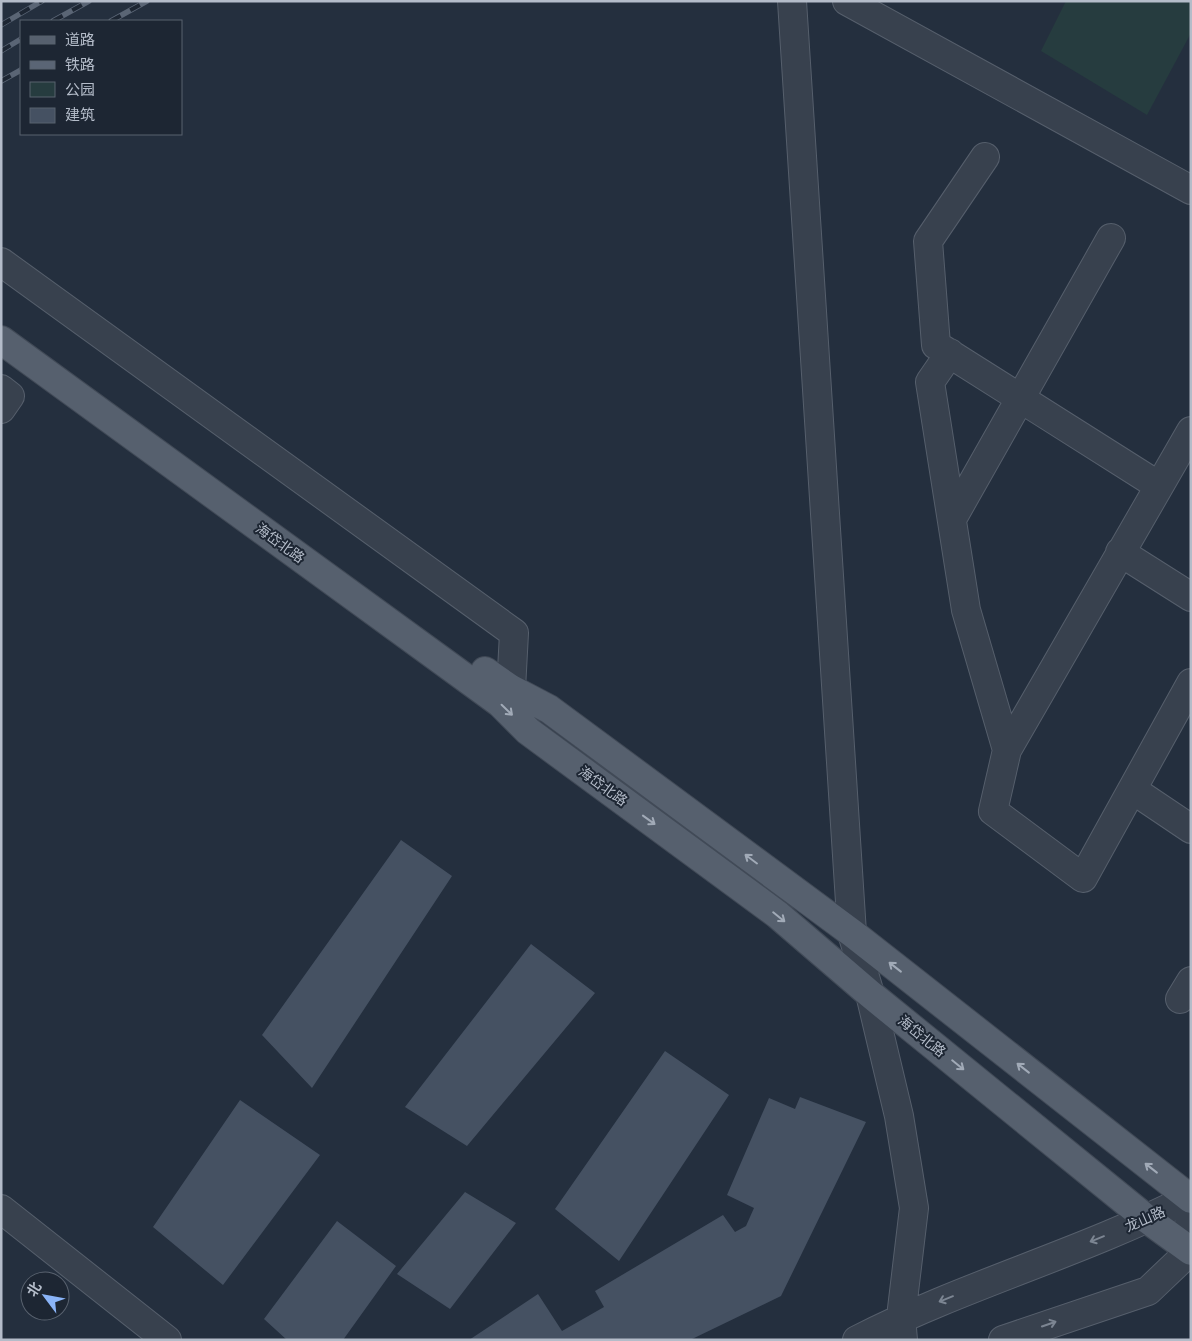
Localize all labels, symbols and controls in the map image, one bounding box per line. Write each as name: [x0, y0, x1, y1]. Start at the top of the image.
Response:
legend: [20, 20, 182, 135]
text: 道路: [65, 29, 95, 49]
text: 铁路: [65, 54, 95, 74]
text: 公园: [65, 79, 95, 99]
text: 建筑: [65, 104, 95, 124]
street label: 海岱北路: [252, 518, 309, 567]
one-way arrow: [500, 704, 513, 716]
street label: 海岱北路: [575, 761, 632, 810]
one-way arrow: [642, 815, 656, 825]
one-way arrow: [745, 853, 758, 864]
one-way arrow: [773, 911, 786, 922]
one-way arrow: [889, 962, 902, 973]
street label: 海岱北路: [895, 1011, 950, 1061]
one-way arrow: [951, 1060, 964, 1071]
one-way arrow: [1017, 1062, 1030, 1073]
one-way arrow: [1144, 1163, 1158, 1173]
street label: 龙山路: [1122, 1201, 1168, 1236]
one-way arrow: [1090, 1235, 1105, 1244]
north arrow: [20, 1271, 70, 1321]
text: 北: [22, 1278, 45, 1300]
one-way arrow: [939, 1295, 954, 1305]
one-way arrow: [1041, 1319, 1056, 1328]

